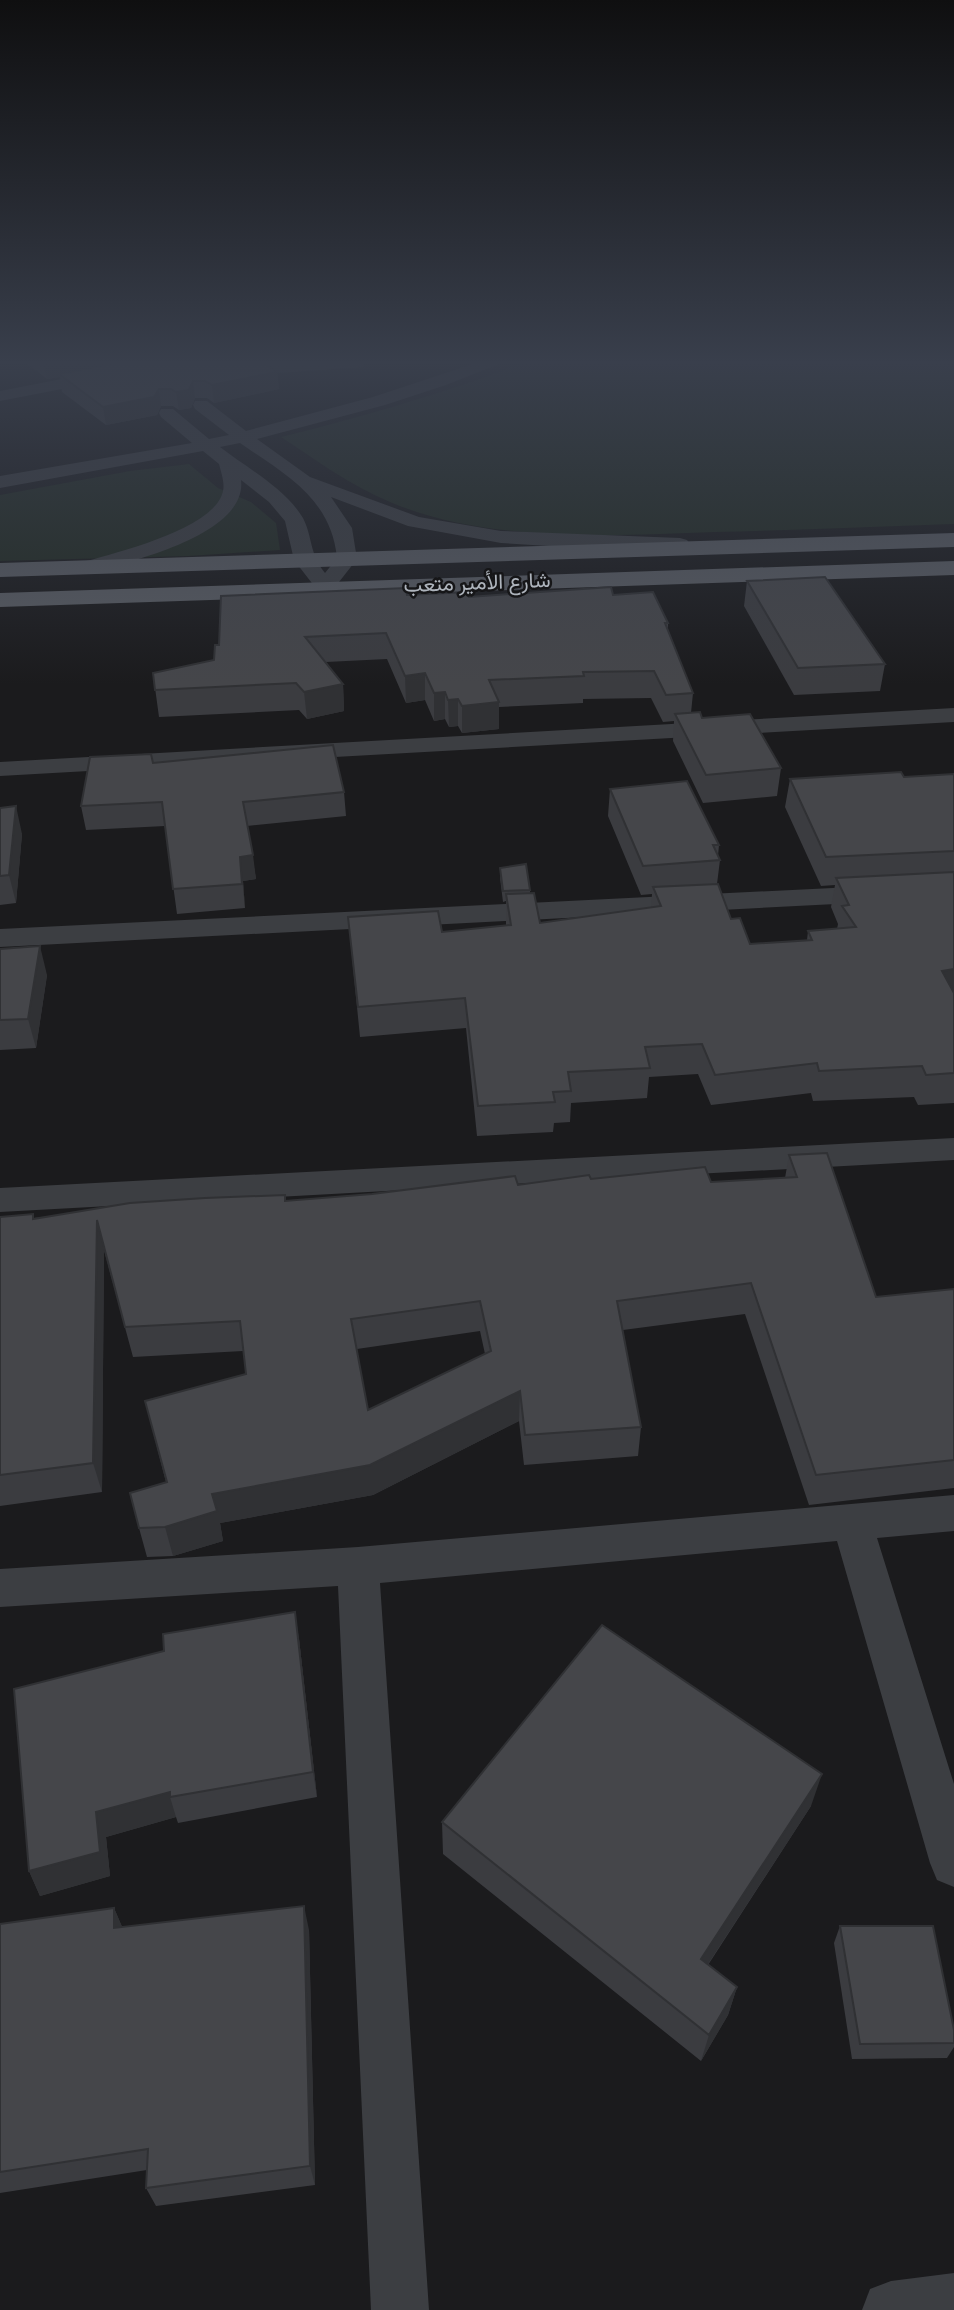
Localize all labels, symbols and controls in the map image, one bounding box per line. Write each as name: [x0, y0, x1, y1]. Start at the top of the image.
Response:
street label: شارع الأمير متعب: [403, 567, 551, 599]

